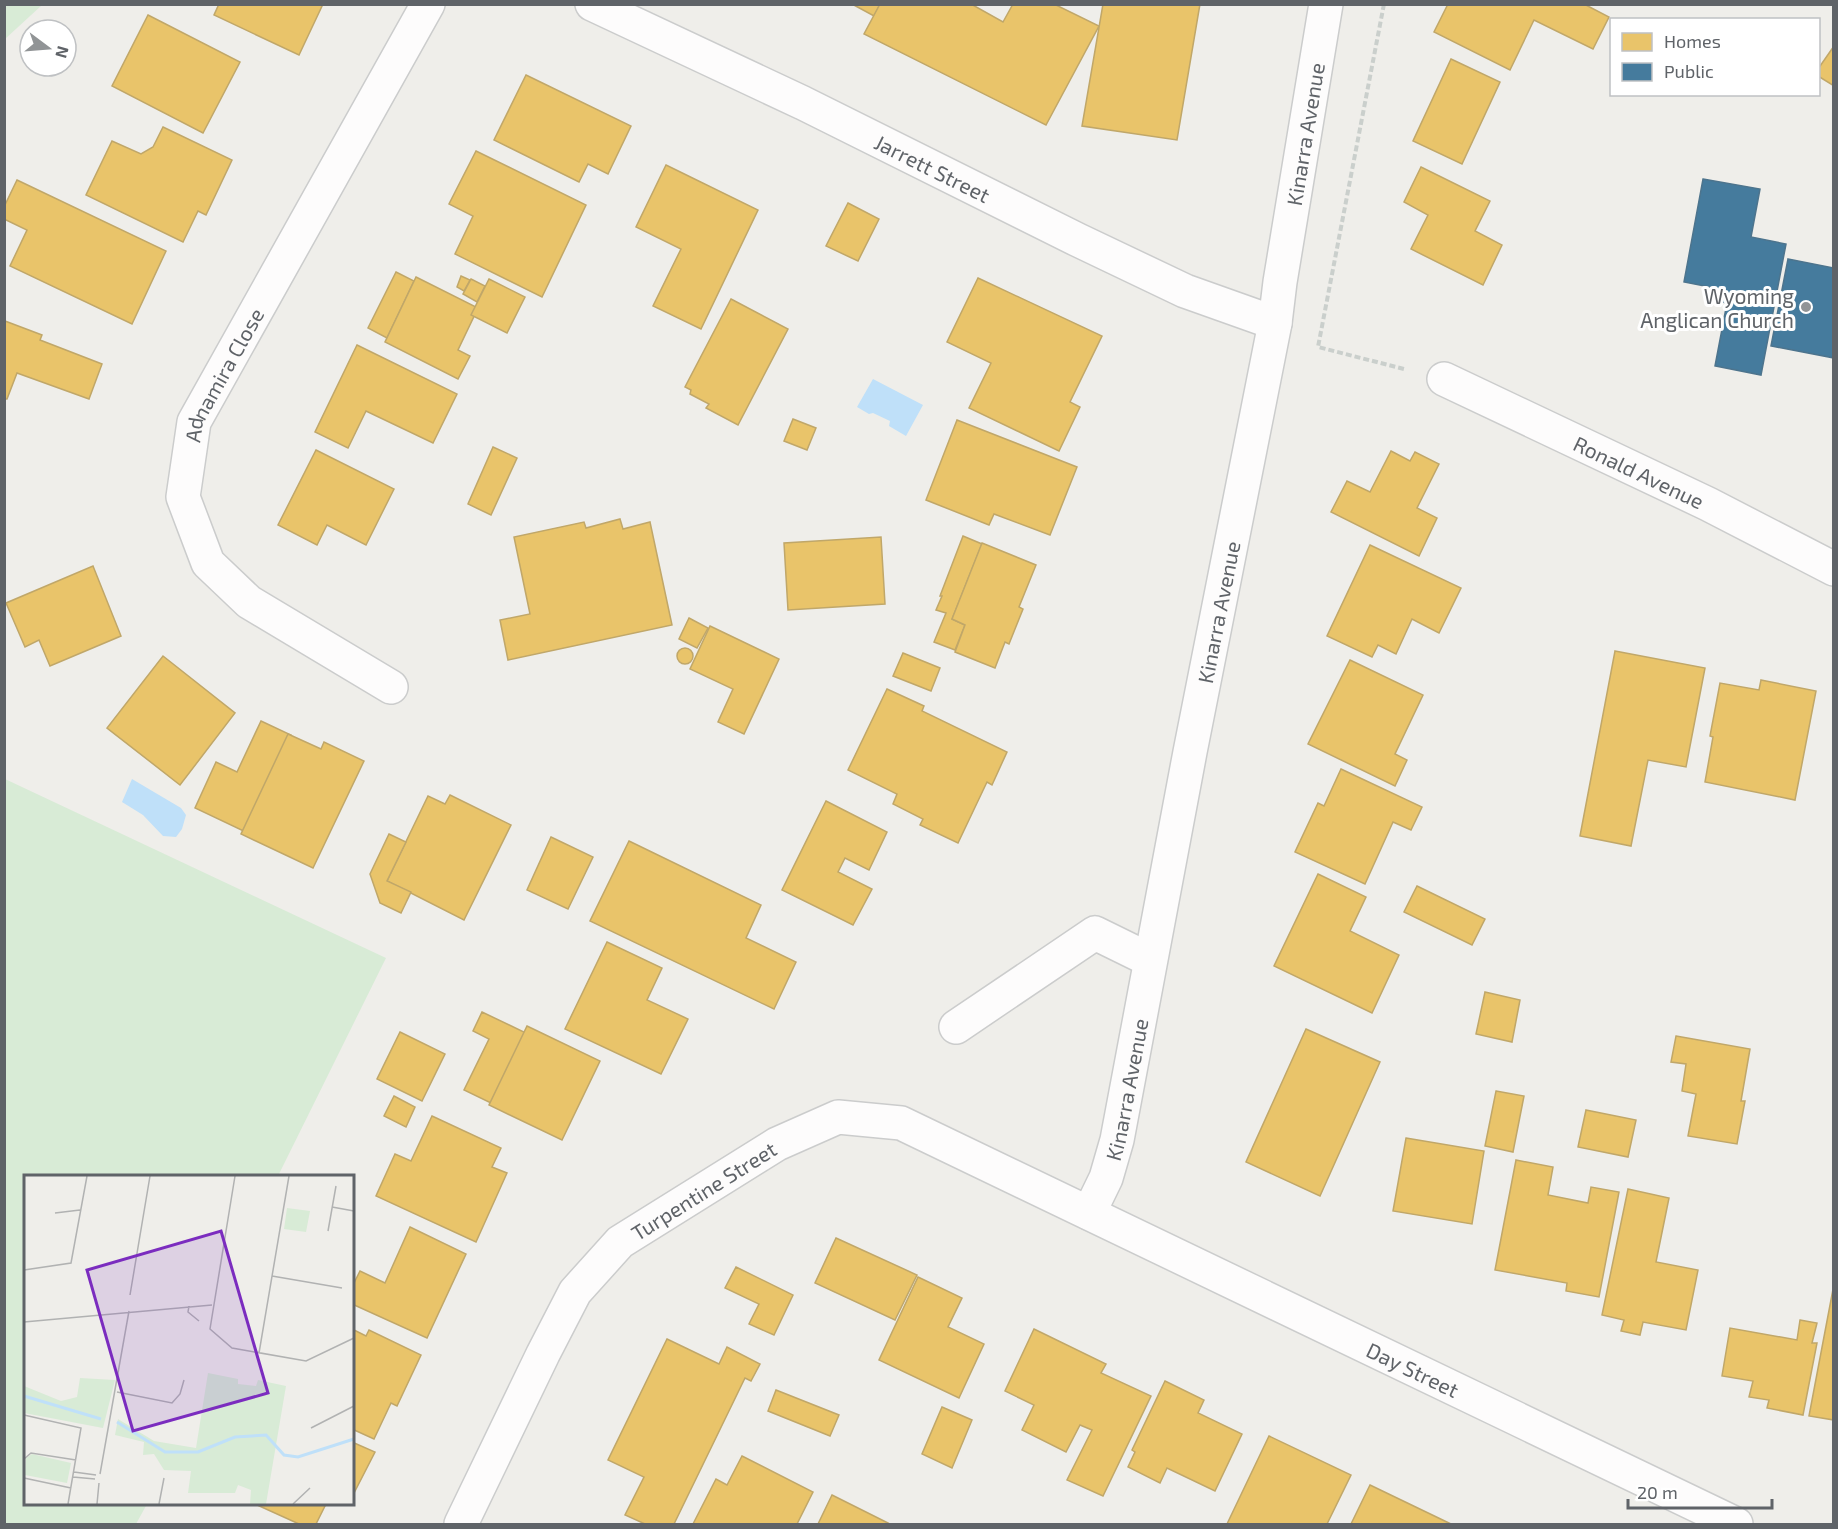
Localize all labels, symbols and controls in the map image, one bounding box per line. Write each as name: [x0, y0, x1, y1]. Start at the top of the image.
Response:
north arrow: [18, 18, 78, 78]
legend: [1610, 18, 1820, 96]
text: Homes: [1664, 30, 1721, 52]
text: N: [52, 44, 74, 60]
text: Public: [1664, 60, 1714, 82]
street label: Kinarra Avenue: [1280, 61, 1329, 207]
street label: Jarrett Street: [871, 128, 995, 207]
place label: Wyoming Anglican Church: [1640, 283, 1794, 332]
marker: Wyoming Anglican Church: [1799, 300, 1813, 314]
street label: Adnamira Close: [179, 303, 268, 444]
street label: Ronald Avenue: [1570, 430, 1708, 513]
street label: Kinarra Avenue: [1191, 539, 1244, 685]
street label: Kinarra Avenue: [1099, 1016, 1152, 1163]
street label: Turpentine Street: [626, 1135, 780, 1245]
inset map: [24, 1175, 354, 1505]
street label: Day Street: [1363, 1336, 1463, 1402]
scale bar: [1628, 1472, 1772, 1510]
text: 20 m: [1637, 1481, 1678, 1503]

